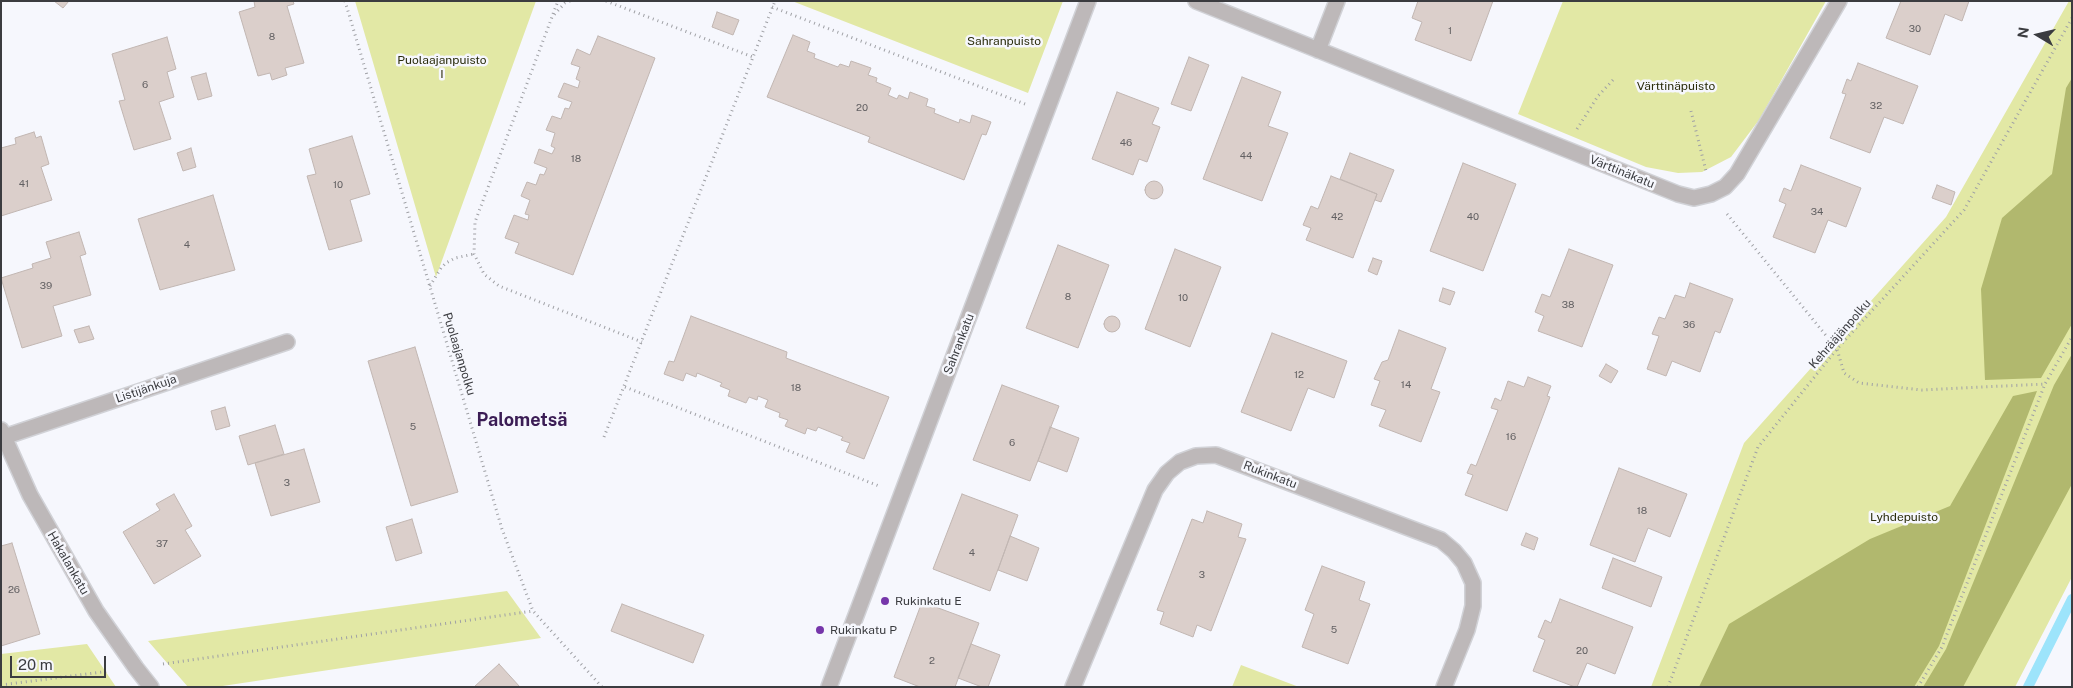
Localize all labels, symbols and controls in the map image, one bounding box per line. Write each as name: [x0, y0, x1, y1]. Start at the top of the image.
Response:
north arrow: [2013, 10, 2063, 60]
house number: 30: [1909, 23, 1921, 35]
house number: 1: [1448, 25, 1452, 37]
text: N: [2014, 26, 2032, 39]
house number: 8: [269, 31, 275, 43]
park label: Sahranpuisto: [967, 34, 1041, 48]
park label: Puolaajanpuisto I: [397, 53, 487, 81]
house number: 6: [142, 79, 148, 91]
park label: Värttinäpuisto: [1637, 79, 1715, 93]
house number: 32: [1870, 100, 1882, 112]
house number: 20: [856, 102, 868, 114]
house number: 46: [1120, 137, 1132, 149]
house number: 44: [1240, 150, 1252, 162]
street label: Värttinäkatu: [1588, 152, 1656, 192]
house number: 18: [571, 153, 581, 165]
house number: 41: [19, 178, 29, 190]
house number: 10: [333, 179, 343, 191]
house number: 34: [1811, 206, 1823, 218]
house number: 42: [1331, 211, 1343, 223]
house number: 40: [1467, 211, 1479, 223]
house number: 4: [184, 239, 190, 251]
house number: 39: [40, 280, 52, 292]
house number: 8: [1065, 291, 1071, 303]
house number: 10: [1178, 292, 1188, 304]
street label: Kehrääjänpolku: [1806, 296, 1874, 372]
house number: 38: [1562, 299, 1574, 311]
street label: Puolaajanpolku: [440, 311, 478, 397]
street label: Sahrankatu: [941, 311, 977, 377]
house number: 36: [1683, 319, 1695, 331]
house number: 12: [1294, 369, 1304, 381]
street label: Listijänkuja: [114, 372, 178, 406]
house number: 14: [1401, 379, 1411, 391]
house number: 18: [791, 382, 801, 394]
district label: Palometsä: [477, 409, 567, 431]
house number: 5: [410, 421, 416, 433]
house number: 16: [1506, 431, 1516, 443]
house number: 6: [1009, 437, 1015, 449]
street label: Rukinkatu: [1241, 458, 1299, 492]
house number: 3: [284, 477, 290, 489]
house number: 18: [1637, 505, 1647, 517]
park label: Lyhdepuisto: [1870, 510, 1938, 524]
street label: Hakalankatu: [44, 529, 92, 597]
house number: 37: [156, 538, 168, 550]
house number: 4: [969, 547, 975, 559]
house number: 3: [1199, 569, 1205, 581]
house number: 26: [8, 584, 20, 596]
place label: Rukinkatu E: [895, 594, 962, 608]
marker: Rukinkatu E: [879, 595, 891, 607]
place label: Rukinkatu P: [830, 623, 897, 637]
marker: Rukinkatu P: [814, 624, 826, 636]
house number: 5: [1331, 624, 1337, 636]
house number: 20: [1576, 645, 1588, 657]
scale bar: [12, 646, 109, 678]
house number: 2: [929, 655, 935, 667]
text: 20 m: [18, 656, 53, 673]

